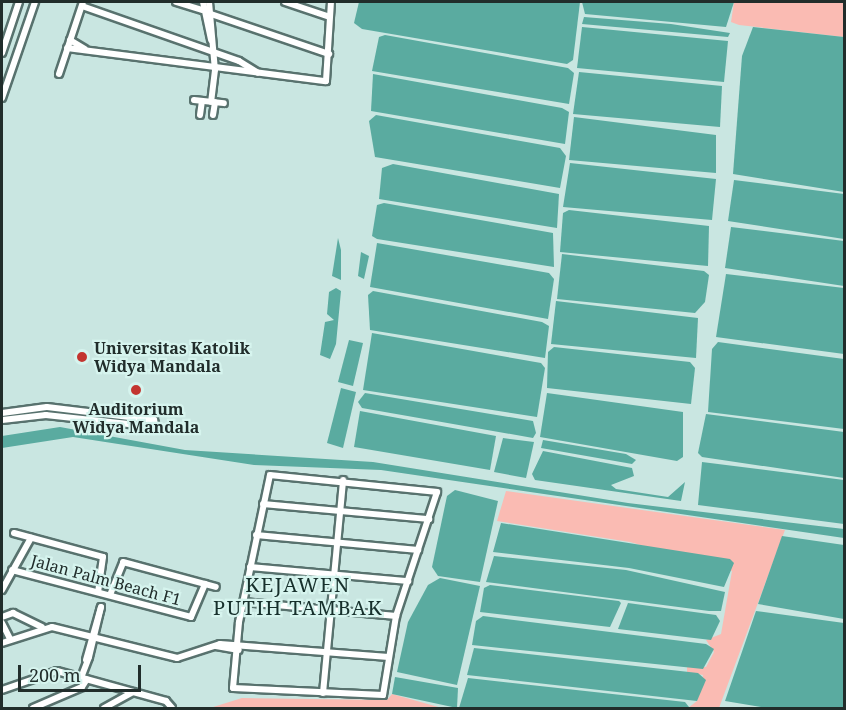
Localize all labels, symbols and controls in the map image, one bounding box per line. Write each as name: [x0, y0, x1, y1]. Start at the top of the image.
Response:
place label: Universitas Katolik Widya Mandala: [94, 338, 250, 376]
marker: Universitas Katolik Widya Mandala: [75, 350, 89, 364]
marker: Auditorium Widya Mandala: [129, 383, 143, 397]
place label: Auditorium Widya Mandala: [73, 399, 199, 437]
street label: Jalan Palm Beach F1: [29, 551, 183, 609]
district label: KEJAWEN PUTIH TAMBAK: [213, 572, 383, 619]
scale bar: [21, 653, 144, 691]
text: 200 m: [29, 663, 81, 687]

